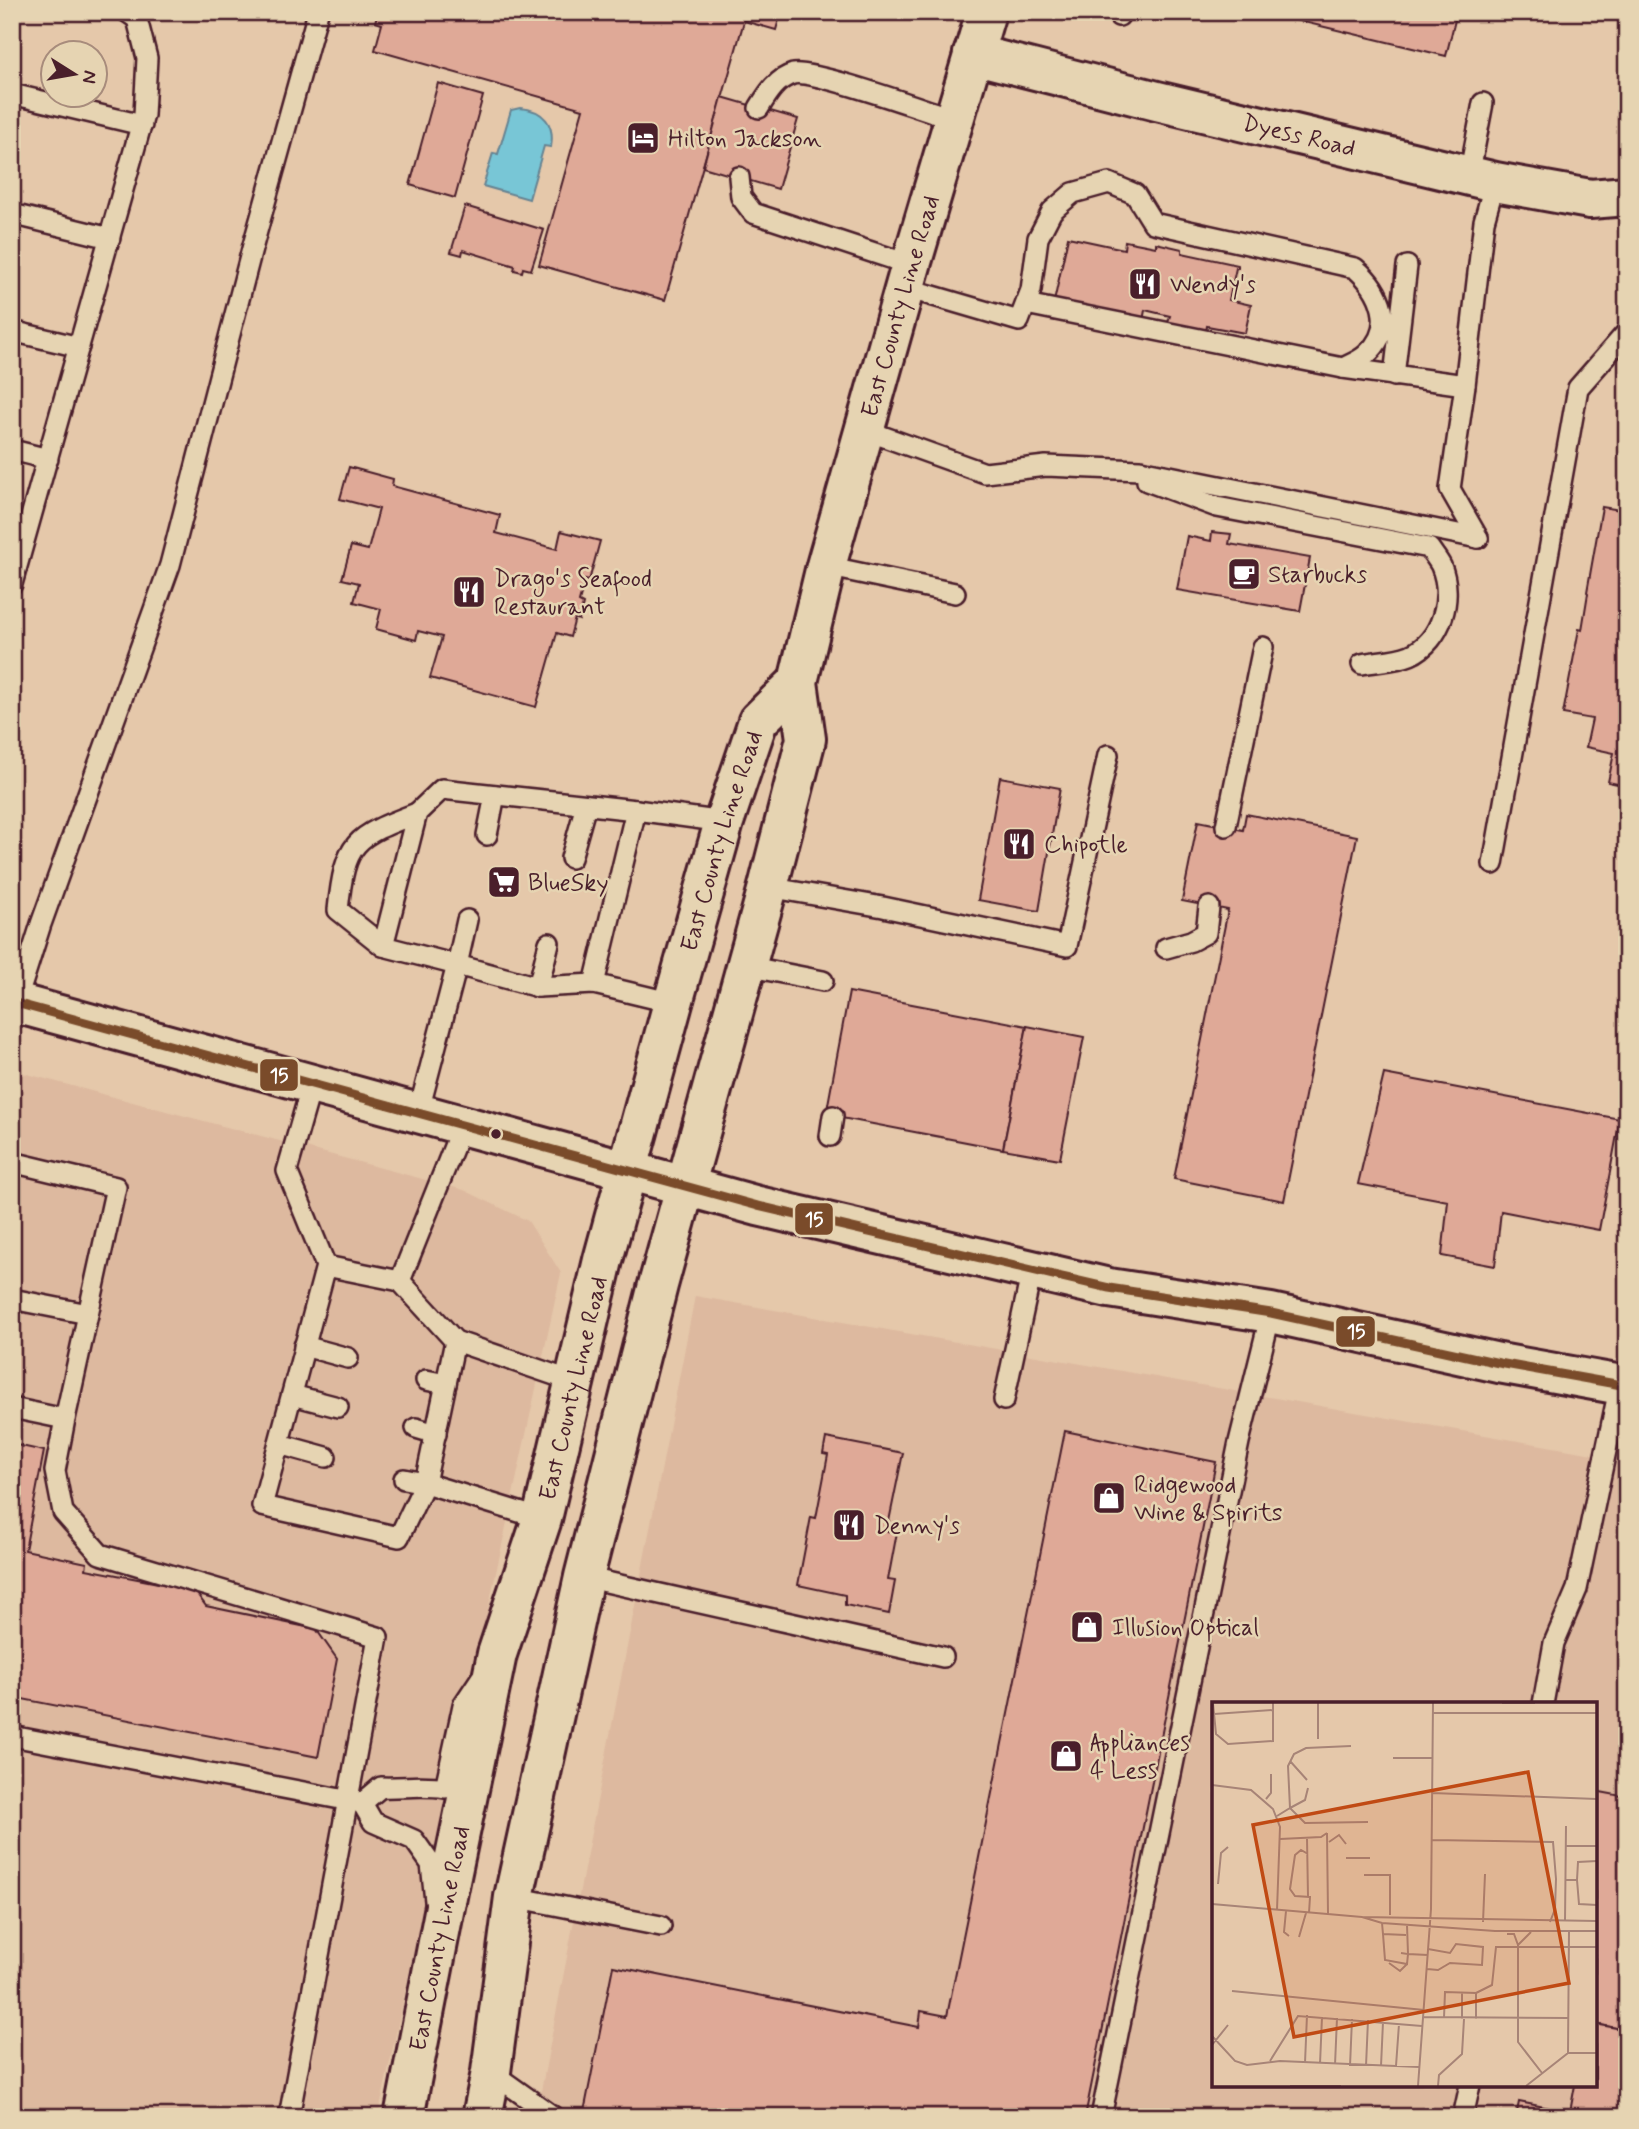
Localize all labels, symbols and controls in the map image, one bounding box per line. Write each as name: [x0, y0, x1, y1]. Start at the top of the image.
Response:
north arrow: [38, 38, 108, 108]
text: N: [76, 68, 103, 86]
street label: Dyess Road: [1239, 108, 1358, 165]
hotel icon: Hilton Jackson: [624, 119, 662, 157]
place label: Hilton Jackson: [668, 124, 822, 155]
street label: East County Line Road: [855, 192, 948, 421]
restaurant icon: Wendy's: [1126, 265, 1164, 303]
place label: Wendy's: [1170, 270, 1256, 301]
cafe icon: Starbucks: [1225, 555, 1263, 593]
place label: Starbucks: [1268, 560, 1367, 591]
place label: Drago's Seafood Restaurant: [494, 564, 652, 623]
restaurant icon: Drago's Seafood Restaurant: [450, 573, 488, 611]
street label: East County Line Road: [674, 727, 771, 955]
restaurant icon: Chipotle: [1000, 825, 1038, 863]
place label: Chipotle: [1044, 830, 1128, 861]
supermarket icon: BlueSky: [485, 863, 523, 901]
place label: BlueSky: [528, 868, 609, 899]
line badge: 15: [259, 1058, 299, 1092]
text: 15: [270, 1064, 288, 1089]
unlabelled marker: [489, 1127, 503, 1141]
line badge: 15: [794, 1202, 834, 1236]
text: 15: [805, 1208, 823, 1233]
street label: East County Line Road: [533, 1273, 616, 1504]
line badge: 15: [1335, 1315, 1376, 1348]
text: 15: [1347, 1320, 1365, 1345]
place label: Ridgewood Wine & Spirits: [1134, 1470, 1283, 1529]
shop icon: Ridgewood Wine & Spirits: [1090, 1479, 1128, 1517]
restaurant icon: Denny's: [830, 1506, 868, 1544]
place label: Denny's: [874, 1511, 960, 1542]
shop icon: Illusion Optical: [1068, 1608, 1106, 1646]
place label: Illusion Optical: [1112, 1613, 1259, 1644]
inset map: [1212, 1702, 1597, 2087]
place label: Appliances 4 Less: [1090, 1728, 1190, 1787]
shop icon: Appliances 4 Less: [1047, 1737, 1085, 1775]
street label: East County Line Road: [403, 1823, 478, 2054]

